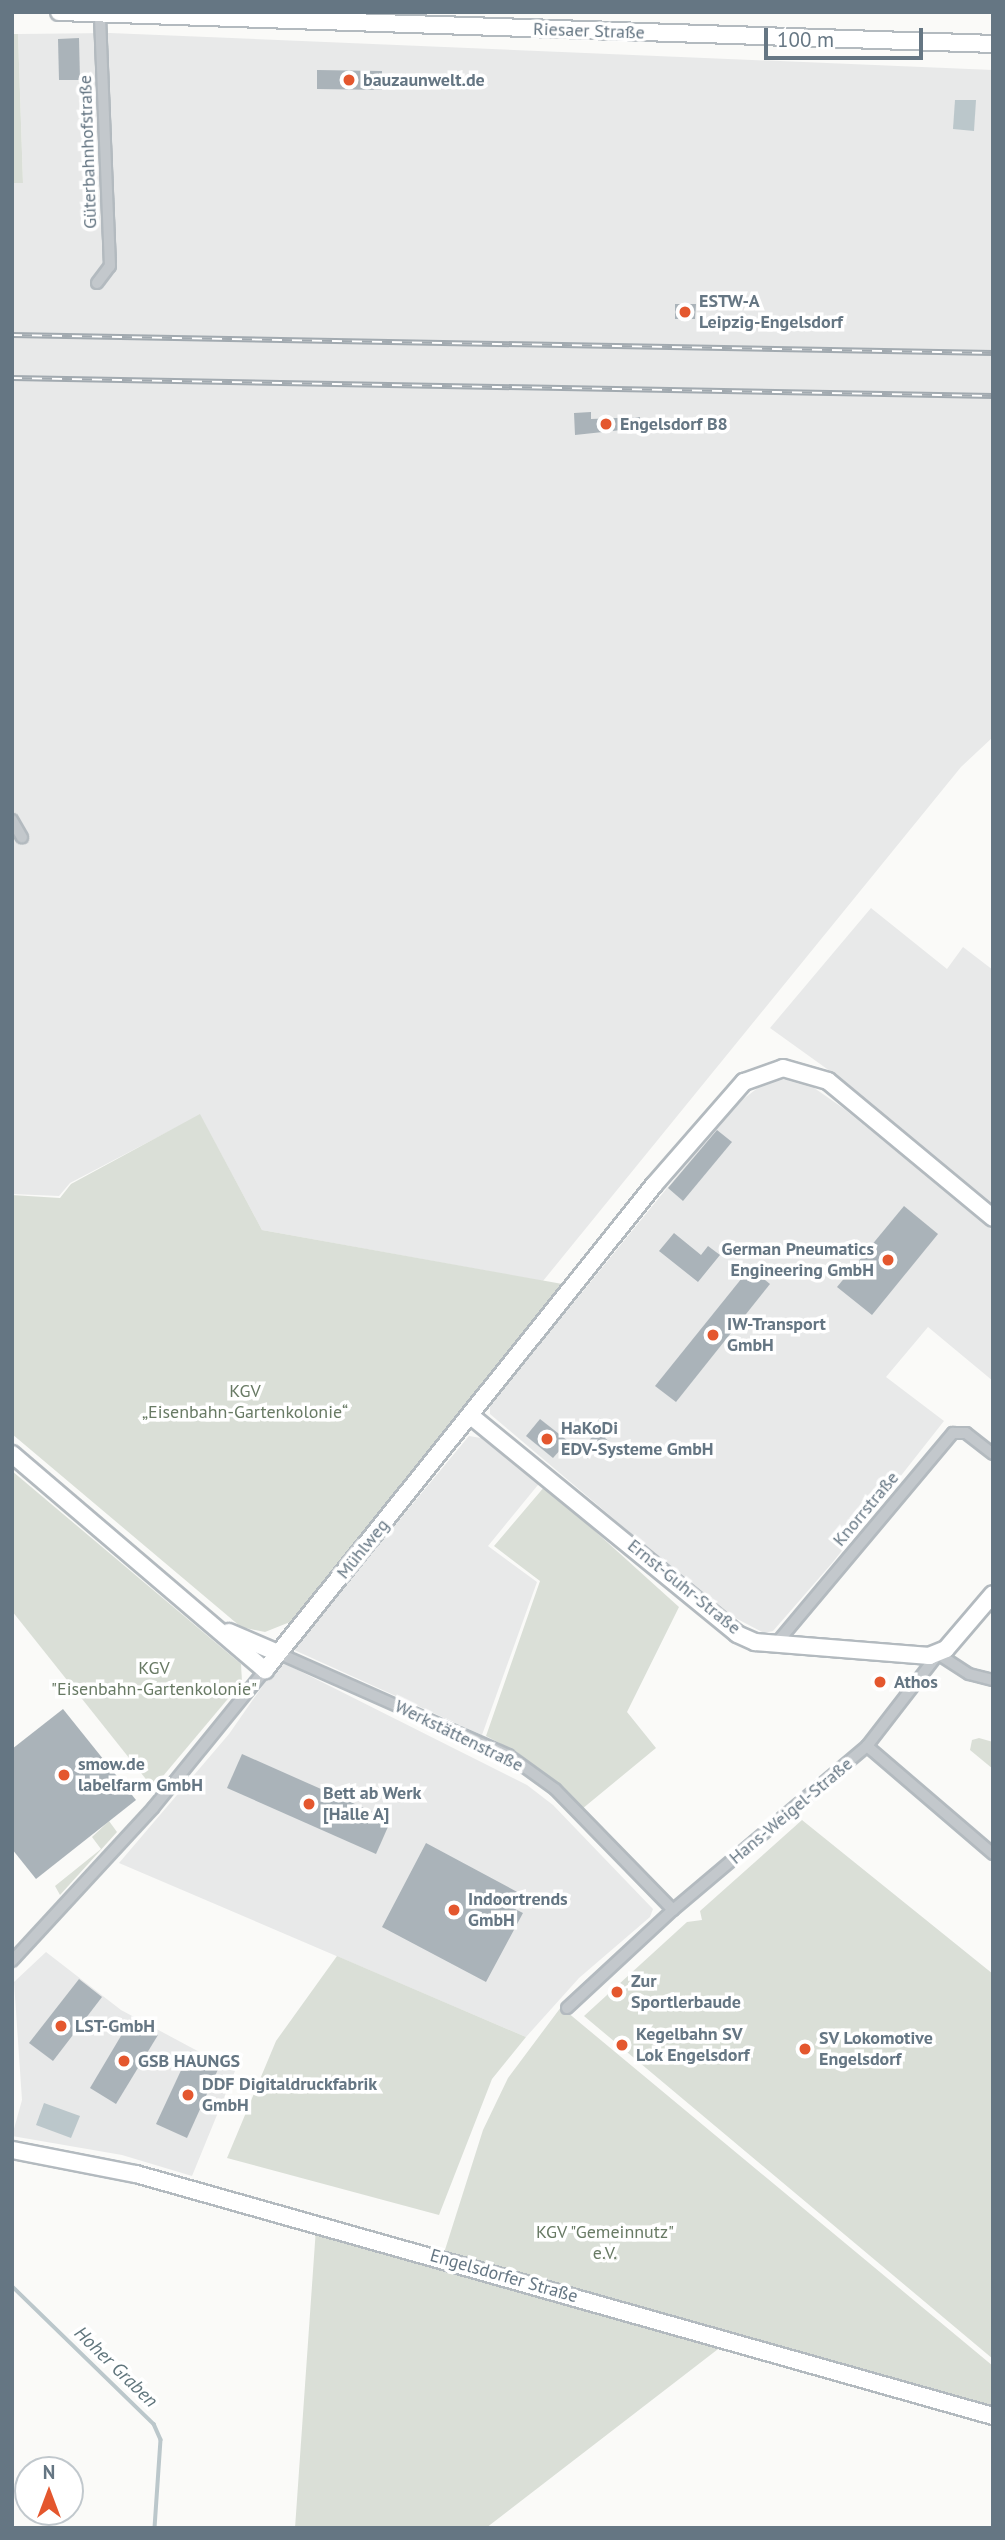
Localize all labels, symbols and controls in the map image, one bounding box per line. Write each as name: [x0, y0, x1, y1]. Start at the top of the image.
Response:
scale bar: [767, 14, 926, 58]
street label: Riesaer Straße: [533, 18, 645, 44]
text: 100 m: [777, 26, 834, 53]
place label: bauzaunwelt.de: [363, 69, 485, 91]
marker: bauzaunwelt.de: [341, 72, 357, 88]
street label: Güterbahnhofstraße: [75, 75, 101, 229]
place label: ESTW-A Leipzig-Engelsdorf: [699, 291, 843, 334]
marker: ESTW-A Leipzig-Engelsdorf: [677, 304, 693, 320]
place label: Engelsdorf B8: [620, 413, 728, 435]
marker: Engelsdorf B8: [598, 416, 614, 432]
place label: German Pneumatics Engineering GmbH: [721, 1239, 874, 1282]
marker: German Pneumatics Engineering GmbH: [880, 1252, 896, 1268]
place label: IW-Transport GmbH: [727, 1314, 826, 1356]
marker: IW-Transport GmbH: [705, 1327, 721, 1343]
park label: KGV „Eisenbahn-Gartenkolonie“: [142, 1381, 348, 1424]
place label: HaKoDi EDV-Systeme GmbH: [561, 1418, 714, 1460]
marker: HaKoDi EDV-Systeme GmbH: [539, 1431, 555, 1447]
street label: Knorrstraße: [829, 1467, 903, 1551]
street label: Mühlweg: [332, 1515, 394, 1583]
street label: Ernst-Guhr-Straße: [623, 1535, 745, 1639]
park label: KGV "Eisenbahn-Gartenkolonie": [51, 1658, 257, 1700]
place label: Athos: [894, 1671, 938, 1693]
marker: Athos: [872, 1674, 888, 1690]
street label: Werkstättenstraße: [391, 1696, 527, 1776]
street label: Hans-Weigel-Straße: [725, 1753, 857, 1869]
place label: smow.de labelfarm GmbH: [78, 1754, 203, 1796]
marker: smow.de labelfarm GmbH: [56, 1767, 72, 1783]
place label: Bett ab Werk [Halle A]: [323, 1783, 422, 1826]
marker: Bett ab Werk [Halle A]: [301, 1796, 317, 1812]
place label: Indoortrends GmbH: [468, 1889, 568, 1932]
marker: Indoortrends GmbH: [446, 1902, 462, 1918]
place label: Zur Sportlerbaude: [631, 1971, 741, 2014]
marker: Zur Sportlerbaude: [609, 1984, 625, 2000]
place label: LST-GmbH: [75, 2015, 155, 2037]
marker: LST-GmbH: [53, 2018, 69, 2034]
place label: Kegelbahn SV Lok Engelsdorf: [636, 2024, 750, 2066]
place label: SV Lokomotive Engelsdorf: [819, 2028, 933, 2070]
marker: Kegelbahn SV Lok Engelsdorf: [614, 2037, 630, 2053]
marker: SV Lokomotive Engelsdorf: [797, 2041, 813, 2057]
place label: GSB HAUNGS: [138, 2050, 240, 2072]
marker: GSB HAUNGS: [116, 2053, 132, 2069]
place label: DDF Digitaldruckfabrik GmbH: [202, 2074, 377, 2116]
marker: DDF Digitaldruckfabrik GmbH: [180, 2087, 196, 2103]
park label: KGV "Gemeinnutz" e.V.: [535, 2222, 675, 2264]
street label: Engelsdorfer Straße: [428, 2245, 580, 2307]
water label: Hoher Graben: [70, 2322, 162, 2412]
north arrow: [14, 2456, 84, 2526]
text: N: [43, 2460, 55, 2484]

